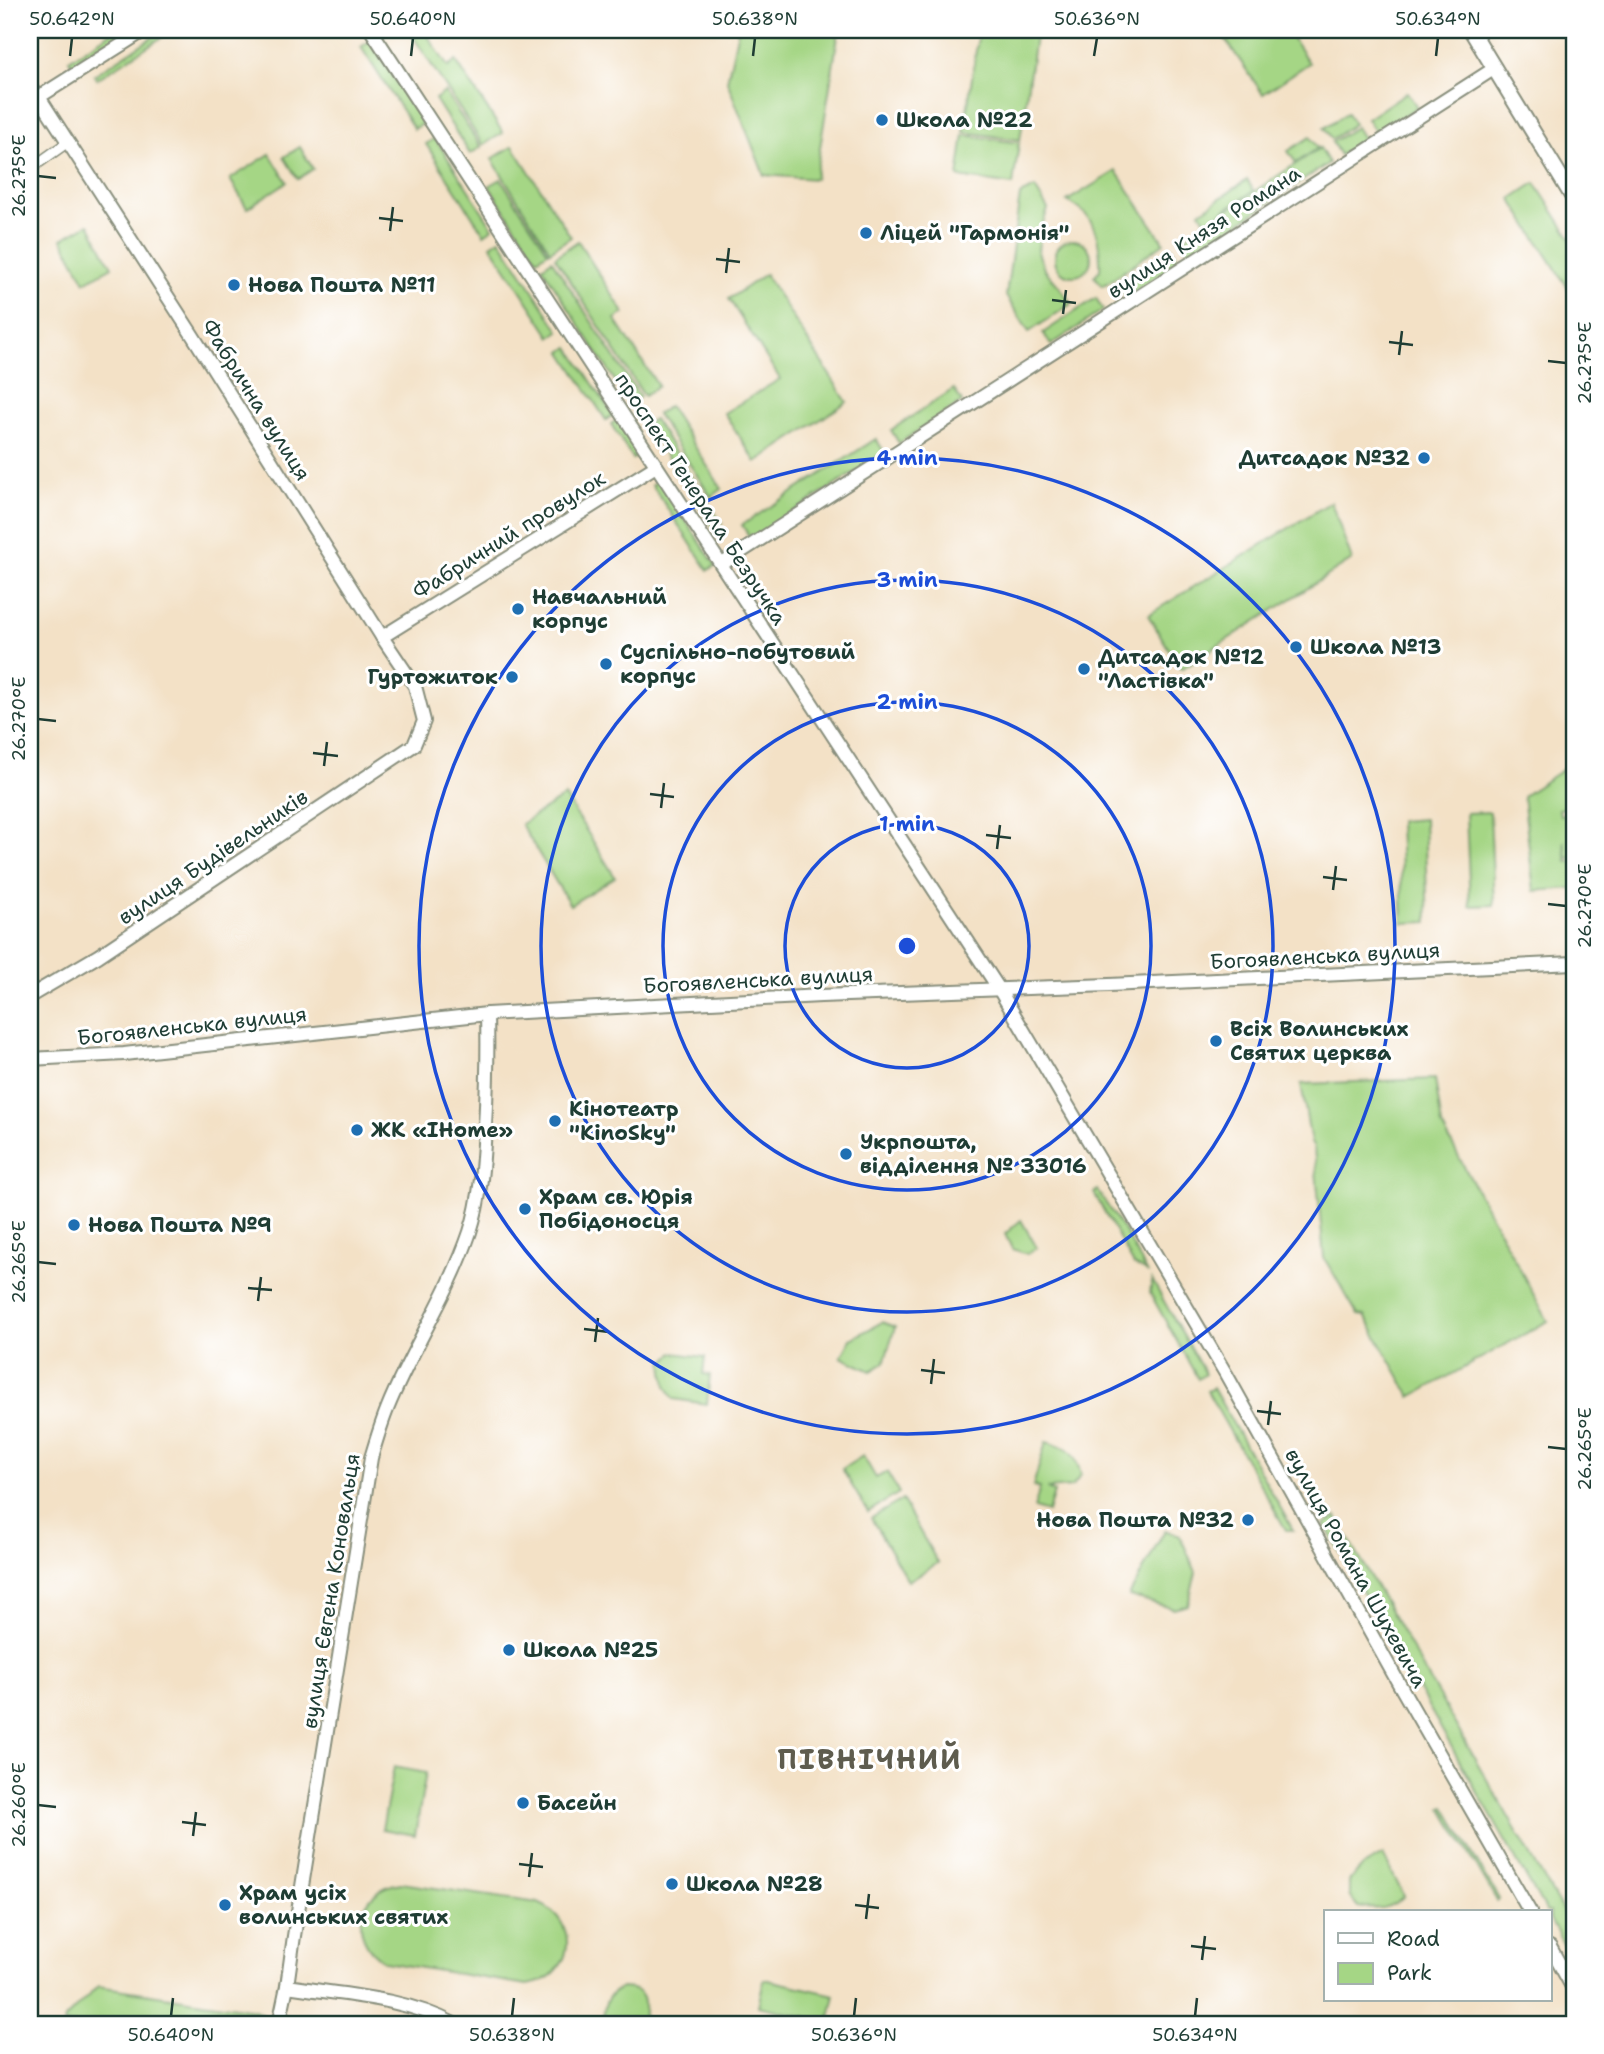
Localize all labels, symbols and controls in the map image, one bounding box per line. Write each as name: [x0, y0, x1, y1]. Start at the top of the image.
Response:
text: 50.642°N: [29, 7, 115, 31]
text: 50.640°N: [370, 7, 456, 31]
text: 50.638°N: [712, 7, 798, 31]
text: 50.636°N: [1054, 7, 1140, 31]
text: 50.634°N: [1395, 7, 1481, 31]
place label: Школа №22: [896, 106, 1033, 134]
marker: Школа №22: [874, 112, 890, 128]
text: 26.275°E: [7, 134, 31, 218]
street label: вулиця Князя Романа: [1102, 159, 1306, 305]
place label: Ліцей "Гармонія": [880, 219, 1070, 247]
marker: Ліцей "Гармонія": [858, 225, 874, 241]
place label: Нова Пошта №11: [248, 271, 436, 299]
marker: Нова Пошта №11: [226, 277, 242, 293]
street label: Фабрична вулиця: [195, 314, 317, 486]
text: 26.275°E: [1573, 321, 1597, 405]
street label: проспект Генерала Безручка: [609, 367, 793, 631]
text: 4 min: [876, 444, 938, 472]
place label: Дитсадок №32: [1239, 444, 1410, 472]
marker: Дитсадок №32: [1416, 450, 1432, 466]
street label: Фабричний провулок: [407, 464, 611, 606]
text: 3 min: [876, 566, 938, 594]
place label: Навчальний корпус: [532, 583, 667, 635]
marker: Навчальний корпус: [510, 601, 526, 617]
place label: Школа №13: [1310, 633, 1441, 661]
place label: Суспільно-побутовий корпус: [620, 638, 856, 690]
marker: Школа №13: [1288, 639, 1304, 655]
place label: Дитсадок №12 "Ластівка": [1098, 643, 1265, 695]
marker: Суспільно-побутовий корпус: [598, 656, 614, 672]
marker: Дитсадок №12 "Ластівка": [1076, 661, 1092, 677]
place label: Гуртожиток: [367, 663, 498, 691]
marker: Гуртожиток: [504, 669, 520, 685]
text: 26.270°E: [7, 677, 31, 761]
text: 2 min: [876, 688, 938, 716]
street label: вулиця Будівельників: [112, 783, 314, 931]
text: 1 min: [879, 810, 935, 838]
text: 26.270°E: [1573, 864, 1597, 948]
centre of rings: [895, 934, 919, 958]
street label: Богоявленська вулиця: [1209, 936, 1441, 976]
street label: Богоявленська вулиця: [642, 960, 874, 1000]
street label: Богоявленська вулиця: [76, 1000, 308, 1052]
place label: Всіх Волинських Святих церква: [1230, 1015, 1409, 1067]
marker: Всіх Волинських Святих церква: [1208, 1033, 1224, 1049]
place label: Кінотеатр "KinoSky": [569, 1095, 679, 1147]
marker: Кінотеатр "KinoSky": [547, 1113, 563, 1129]
place label: ЖК «IHome»: [371, 1116, 513, 1144]
marker: ЖК «IHome»: [349, 1122, 365, 1138]
place label: Укрпошта, відділення № 33016: [860, 1128, 1087, 1180]
marker: Укрпошта, відділення № 33016: [838, 1146, 854, 1162]
place label: Храм св. Юрія Побідоносця: [539, 1183, 693, 1235]
marker: Храм св. Юрія Побідоносця: [517, 1201, 533, 1217]
place label: Нова Пошта №9: [88, 1211, 272, 1239]
marker: Нова Пошта №9: [66, 1217, 82, 1233]
text: 26.265°E: [7, 1220, 31, 1304]
text: 26.265°E: [1573, 1407, 1597, 1491]
street label: вулиця Романа Шухевича: [1278, 1443, 1434, 1693]
street label: вулиця Євгена Коновальця: [295, 1451, 367, 1731]
place label: Нова Пошта №32: [1036, 1506, 1234, 1534]
marker: Нова Пошта №32: [1240, 1512, 1256, 1528]
place label: Школа №25: [523, 1636, 658, 1664]
marker: Школа №25: [501, 1642, 517, 1658]
district label: ПІВНІЧНИЙ: [778, 1740, 963, 1778]
text: 26.260°E: [7, 1762, 31, 1848]
place label: Басейн: [537, 1789, 617, 1817]
marker: Басейн: [515, 1795, 531, 1811]
place label: Школа №28: [686, 1870, 823, 1898]
marker: Школа №28: [664, 1876, 680, 1892]
place label: Храм усіх волинських святих: [239, 1879, 448, 1931]
marker: Храм усіх волинських святих: [217, 1897, 233, 1913]
legend: [1324, 1910, 1552, 2002]
text: Road: [1387, 1925, 1440, 1953]
text: Park: [1387, 1959, 1432, 1987]
text: 50.640°N: [128, 2023, 214, 2047]
text: 50.638°N: [469, 2023, 555, 2047]
text: 50.636°N: [811, 2023, 897, 2047]
text: 50.634°N: [1152, 2023, 1238, 2047]

